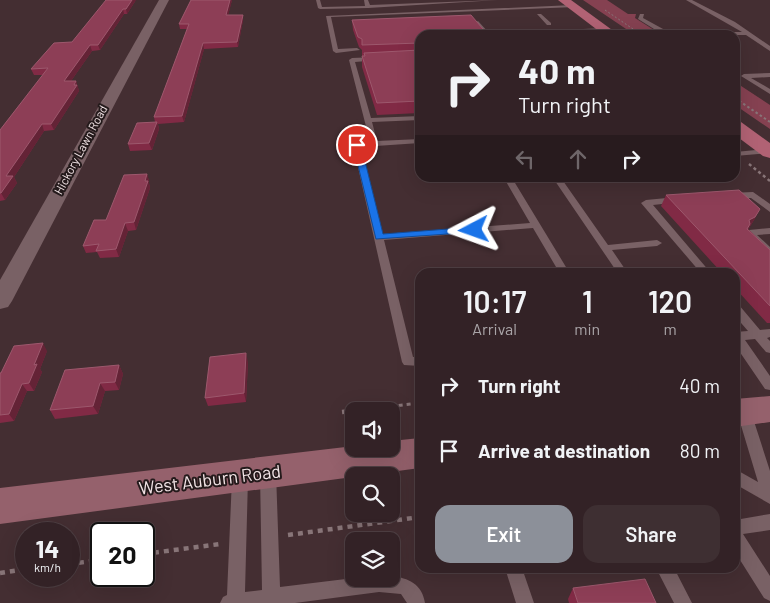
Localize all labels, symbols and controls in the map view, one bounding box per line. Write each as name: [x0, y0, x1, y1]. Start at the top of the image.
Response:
text: 40 m: [518, 49, 595, 91]
icon: right: [435, 50, 500, 115]
text: Turn right: [518, 91, 611, 117]
street label: Hickory Lawn Road: [51, 103, 110, 197]
pin: [336, 124, 378, 166]
icon: arrive: [343, 131, 371, 159]
icon: left: [511, 145, 539, 173]
icon: ahead: [564, 145, 592, 173]
icon: right: [617, 145, 645, 173]
position arrow: [447, 203, 499, 255]
text: 10:17: [463, 283, 526, 319]
text: 1: [582, 283, 592, 319]
text: 120: [648, 283, 692, 319]
text: Arrival: [472, 319, 517, 338]
text: min: [574, 319, 600, 338]
text: m: [663, 319, 677, 338]
icon: right: [435, 372, 463, 400]
text: Turn right: [478, 374, 560, 397]
text: 40 m: [679, 374, 720, 397]
map controls: [345, 402, 400, 587]
button: sound: [345, 402, 400, 457]
icon: arrive: [435, 437, 463, 465]
text: Arrive at destination: [478, 439, 650, 462]
text: 80 m: [680, 439, 720, 462]
street label: West Auburn Road: [138, 459, 282, 499]
button: search: [345, 467, 400, 522]
button: Exit: [435, 505, 573, 563]
button: Share: [583, 505, 720, 563]
speed limit sign: 20: [90, 522, 155, 587]
button: layers: [345, 532, 400, 587]
text: 14: [36, 533, 59, 563]
text: km/h: [34, 560, 61, 574]

